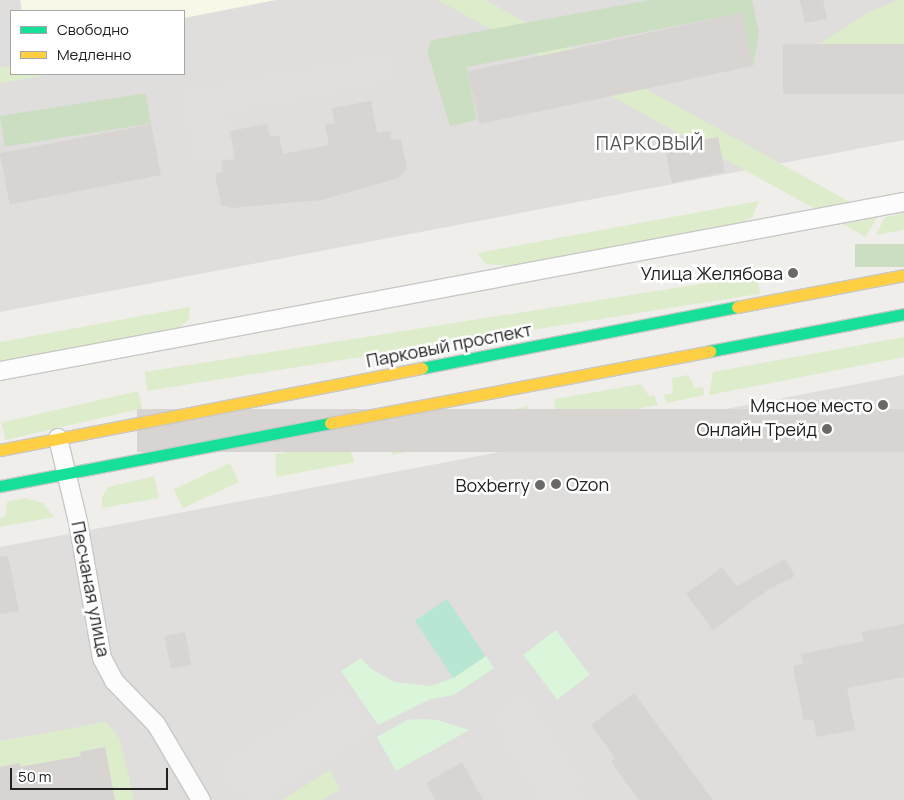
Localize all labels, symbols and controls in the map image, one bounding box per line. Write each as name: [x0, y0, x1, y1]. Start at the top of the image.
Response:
legend: [10, 10, 185, 75]
text: Свободно: [57, 19, 129, 40]
text: Медленно: [57, 44, 131, 65]
district label: ПАРКОВЫЙ: [595, 133, 705, 155]
place label: Улица Желябова: [641, 262, 783, 284]
marker: Улица Желябова: [787, 267, 799, 279]
street label: Парковый проспект: [364, 318, 534, 372]
place label: Мясное место: [750, 394, 873, 416]
marker: Мясное место: [877, 399, 889, 411]
place label: Онлайн Трейд: [696, 418, 817, 440]
marker: Онлайн Трейд: [821, 423, 833, 435]
place label: Ozon: [566, 473, 609, 495]
place label: Boxberry: [455, 474, 530, 496]
marker: Ozon: [550, 478, 562, 490]
marker: Boxberry: [534, 479, 546, 491]
street label: Песчаная улица: [67, 519, 115, 659]
scale bar: [12, 758, 170, 790]
text: 50 m: [18, 766, 52, 787]

